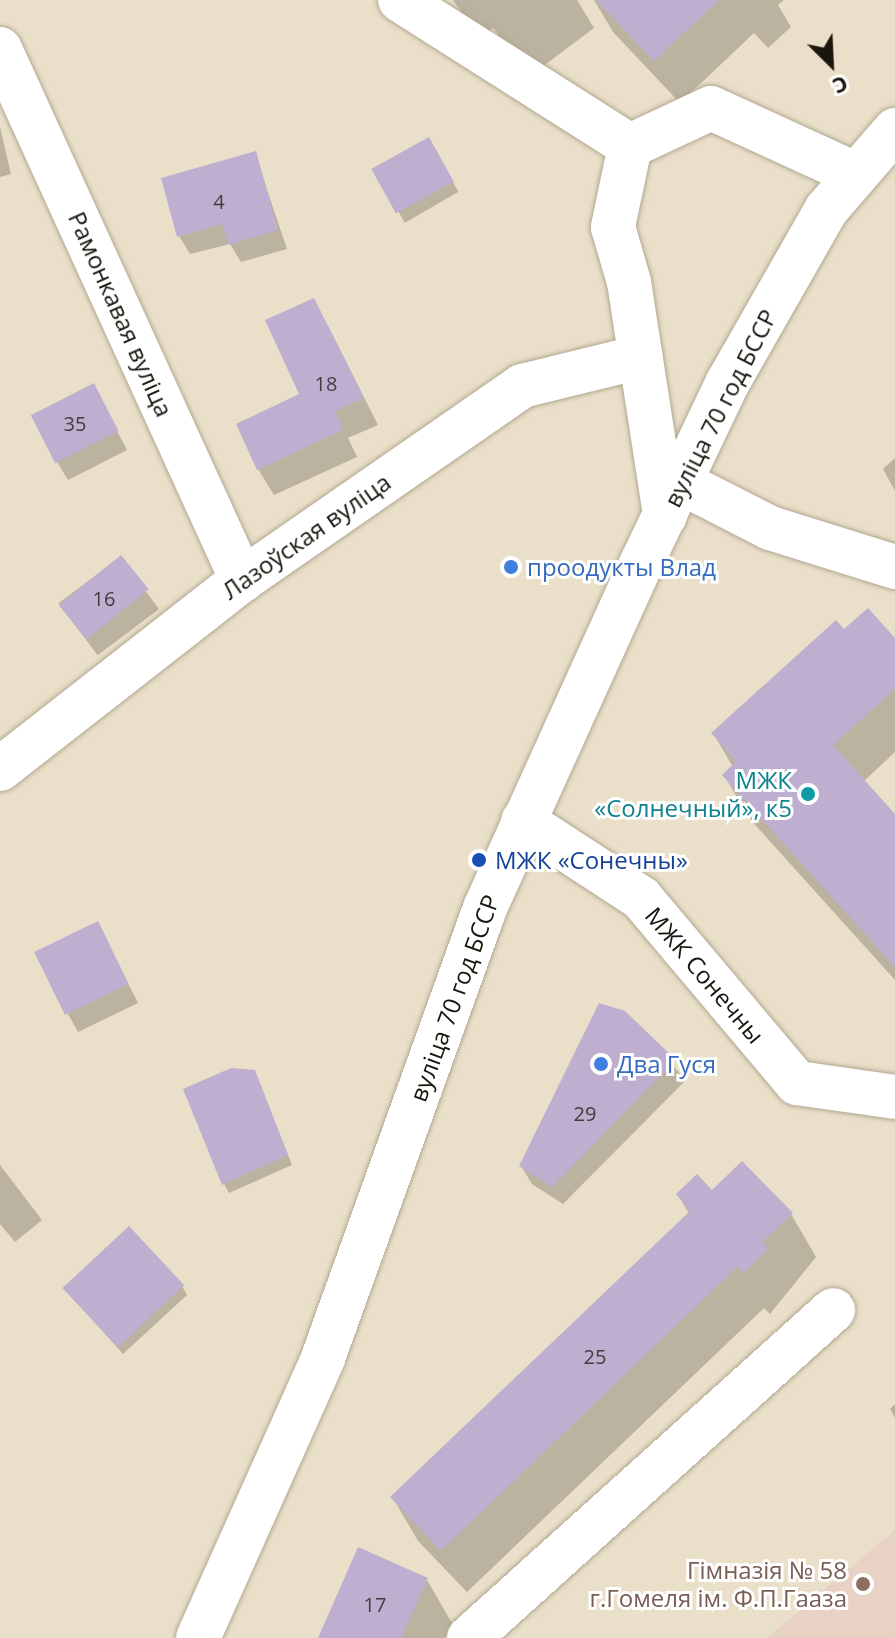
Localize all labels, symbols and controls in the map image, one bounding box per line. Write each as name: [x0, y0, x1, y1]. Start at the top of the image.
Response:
north arrow: [791, 24, 871, 104]
text: С: [828, 69, 853, 102]
house number: 4: [213, 189, 225, 213]
street label: Рамонкавая вуліца: [63, 207, 179, 421]
street label: вуліца 70 год БССР: [658, 304, 782, 512]
house number: 18: [315, 371, 337, 395]
house number: 35: [64, 411, 86, 435]
street label: Лазоўская вуліца: [216, 467, 396, 605]
place label: проодукты Влад: [527, 553, 716, 581]
marker: проодукты Влад: [502, 558, 520, 576]
house number: 16: [93, 586, 115, 610]
place label: МЖК «Солнечный», к5: [594, 766, 792, 822]
marker: МЖК «Солнечный», к5: [799, 785, 817, 803]
place label: МЖК «Сонечны»: [495, 846, 688, 874]
marker: МЖК «Сонечны»: [470, 851, 488, 869]
street label: вуліца 70 год БССР: [403, 891, 505, 1105]
street label: МЖК Сонечны: [640, 901, 770, 1049]
place label: Два Гуся: [617, 1050, 716, 1078]
marker: Два Гуся: [592, 1055, 610, 1073]
house number: 29: [574, 1101, 596, 1125]
house number: 25: [584, 1344, 606, 1368]
place label: Гімназія № 58 г.Гомеля ім. Ф.П.Гааза: [590, 1556, 847, 1612]
marker: Гімназія № 58 г.Гомеля ім. Ф.П.Гааза: [854, 1575, 872, 1593]
house number: 17: [364, 1592, 386, 1616]

